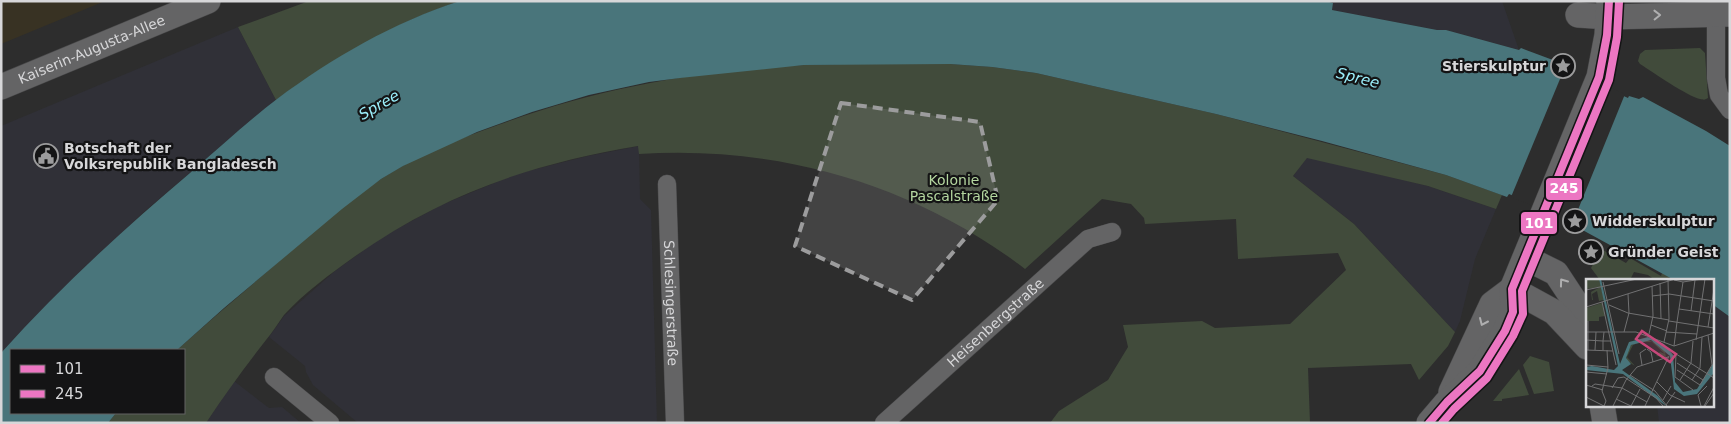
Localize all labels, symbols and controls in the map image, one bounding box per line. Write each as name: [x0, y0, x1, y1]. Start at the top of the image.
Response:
one-way arrow: [1654, 10, 1662, 21]
street label: Kaiserin-Augusta-Allee: [16, 12, 167, 87]
place icon: Stierskulptur: [1550, 53, 1576, 79]
place label: Stierskulptur: [1442, 58, 1546, 74]
water label: Spree: [1335, 64, 1381, 92]
water label: Spree: [356, 86, 402, 124]
place label: Botschaft der Volksrepublik Bangladesch: [64, 140, 277, 172]
public building icon: Botschaft der Volksrepublik Bangladesch: [33, 143, 59, 169]
park label: Kolonie Pascalstraße: [910, 172, 998, 204]
line badge: 245: [1545, 177, 1583, 201]
text: 245: [1549, 180, 1579, 196]
place icon: Widderskulptur: [1562, 208, 1588, 234]
line badge: 101: [1520, 211, 1558, 235]
place label: Widderskulptur: [1592, 213, 1715, 229]
text: 101: [1524, 215, 1554, 231]
place icon: Gründer Geist: [1578, 239, 1604, 265]
street label: Schlesingerstraße: [661, 240, 681, 366]
place label: Gründer Geist: [1608, 244, 1719, 260]
street label: Heisenbergstraße: [944, 275, 1047, 370]
one-way arrow: [1560, 279, 1568, 288]
inset map: [1586, 279, 1714, 406]
one-way arrow: [1478, 317, 1489, 326]
legend: [10, 349, 185, 414]
text: 101: [55, 360, 84, 378]
text: 245: [55, 385, 84, 403]

